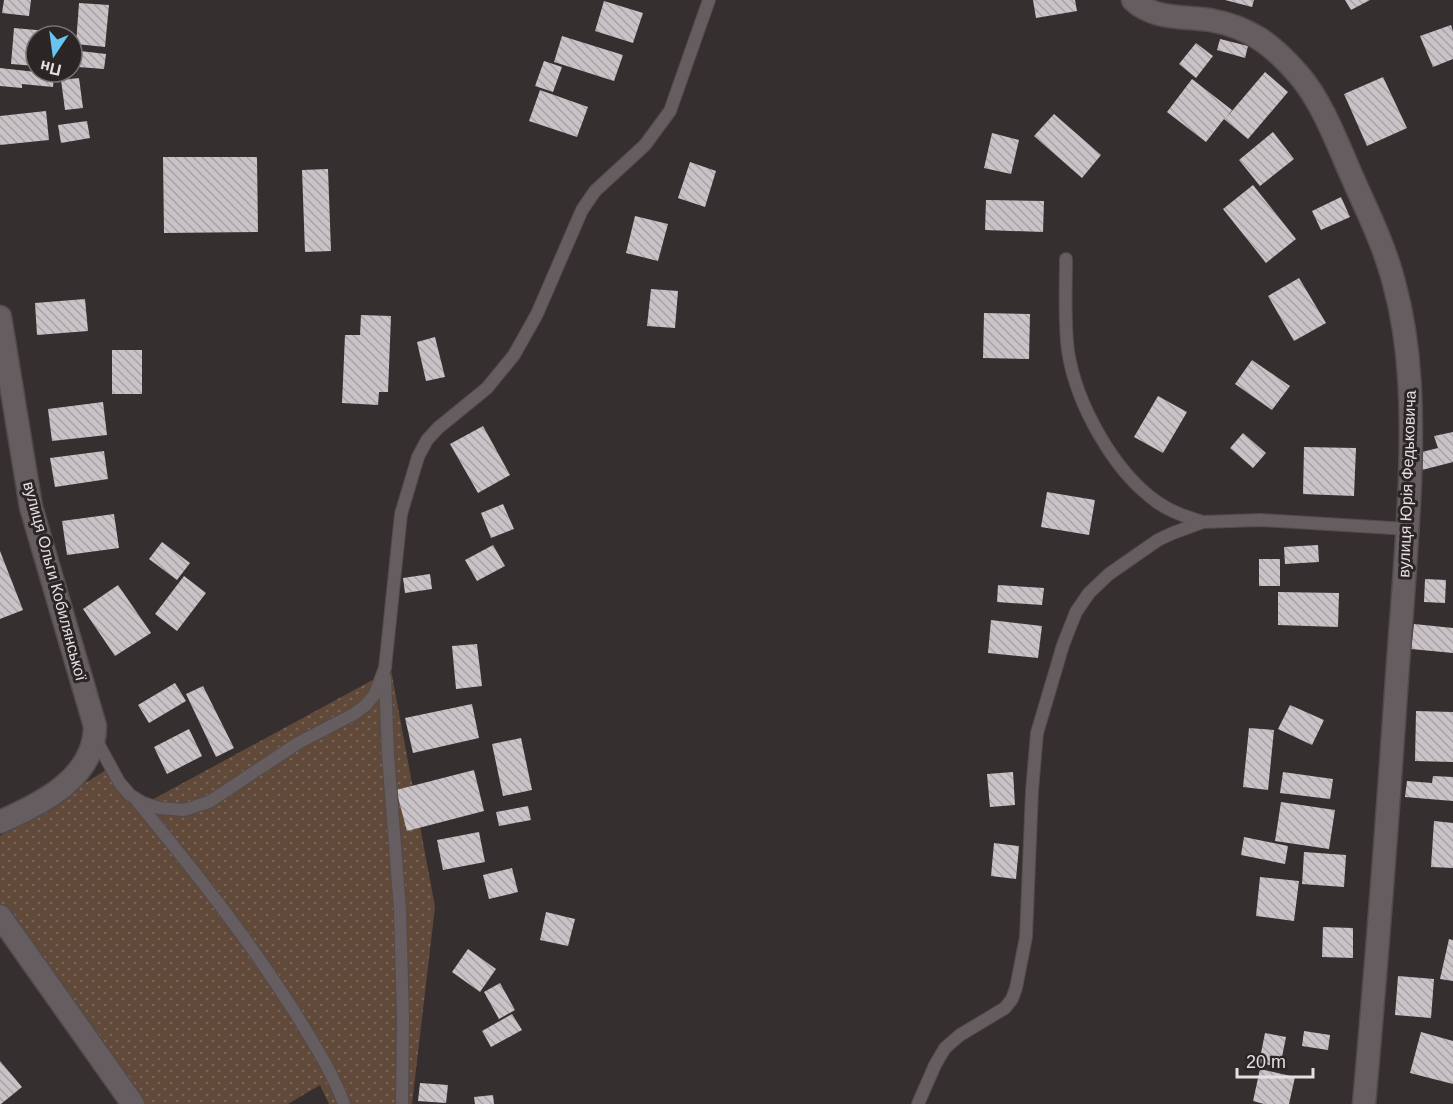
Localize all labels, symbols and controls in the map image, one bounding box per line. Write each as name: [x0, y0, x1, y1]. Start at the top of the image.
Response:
north arrow: [24, 24, 84, 84]
text: Пн: [39, 57, 63, 79]
street label: вулиця Юрія Федьковича: [1395, 390, 1419, 578]
street label: вулиця Ольги Кобилянської: [20, 480, 90, 683]
scale bar: [1237, 1041, 1314, 1079]
text: 20 m: [1246, 1052, 1286, 1072]

